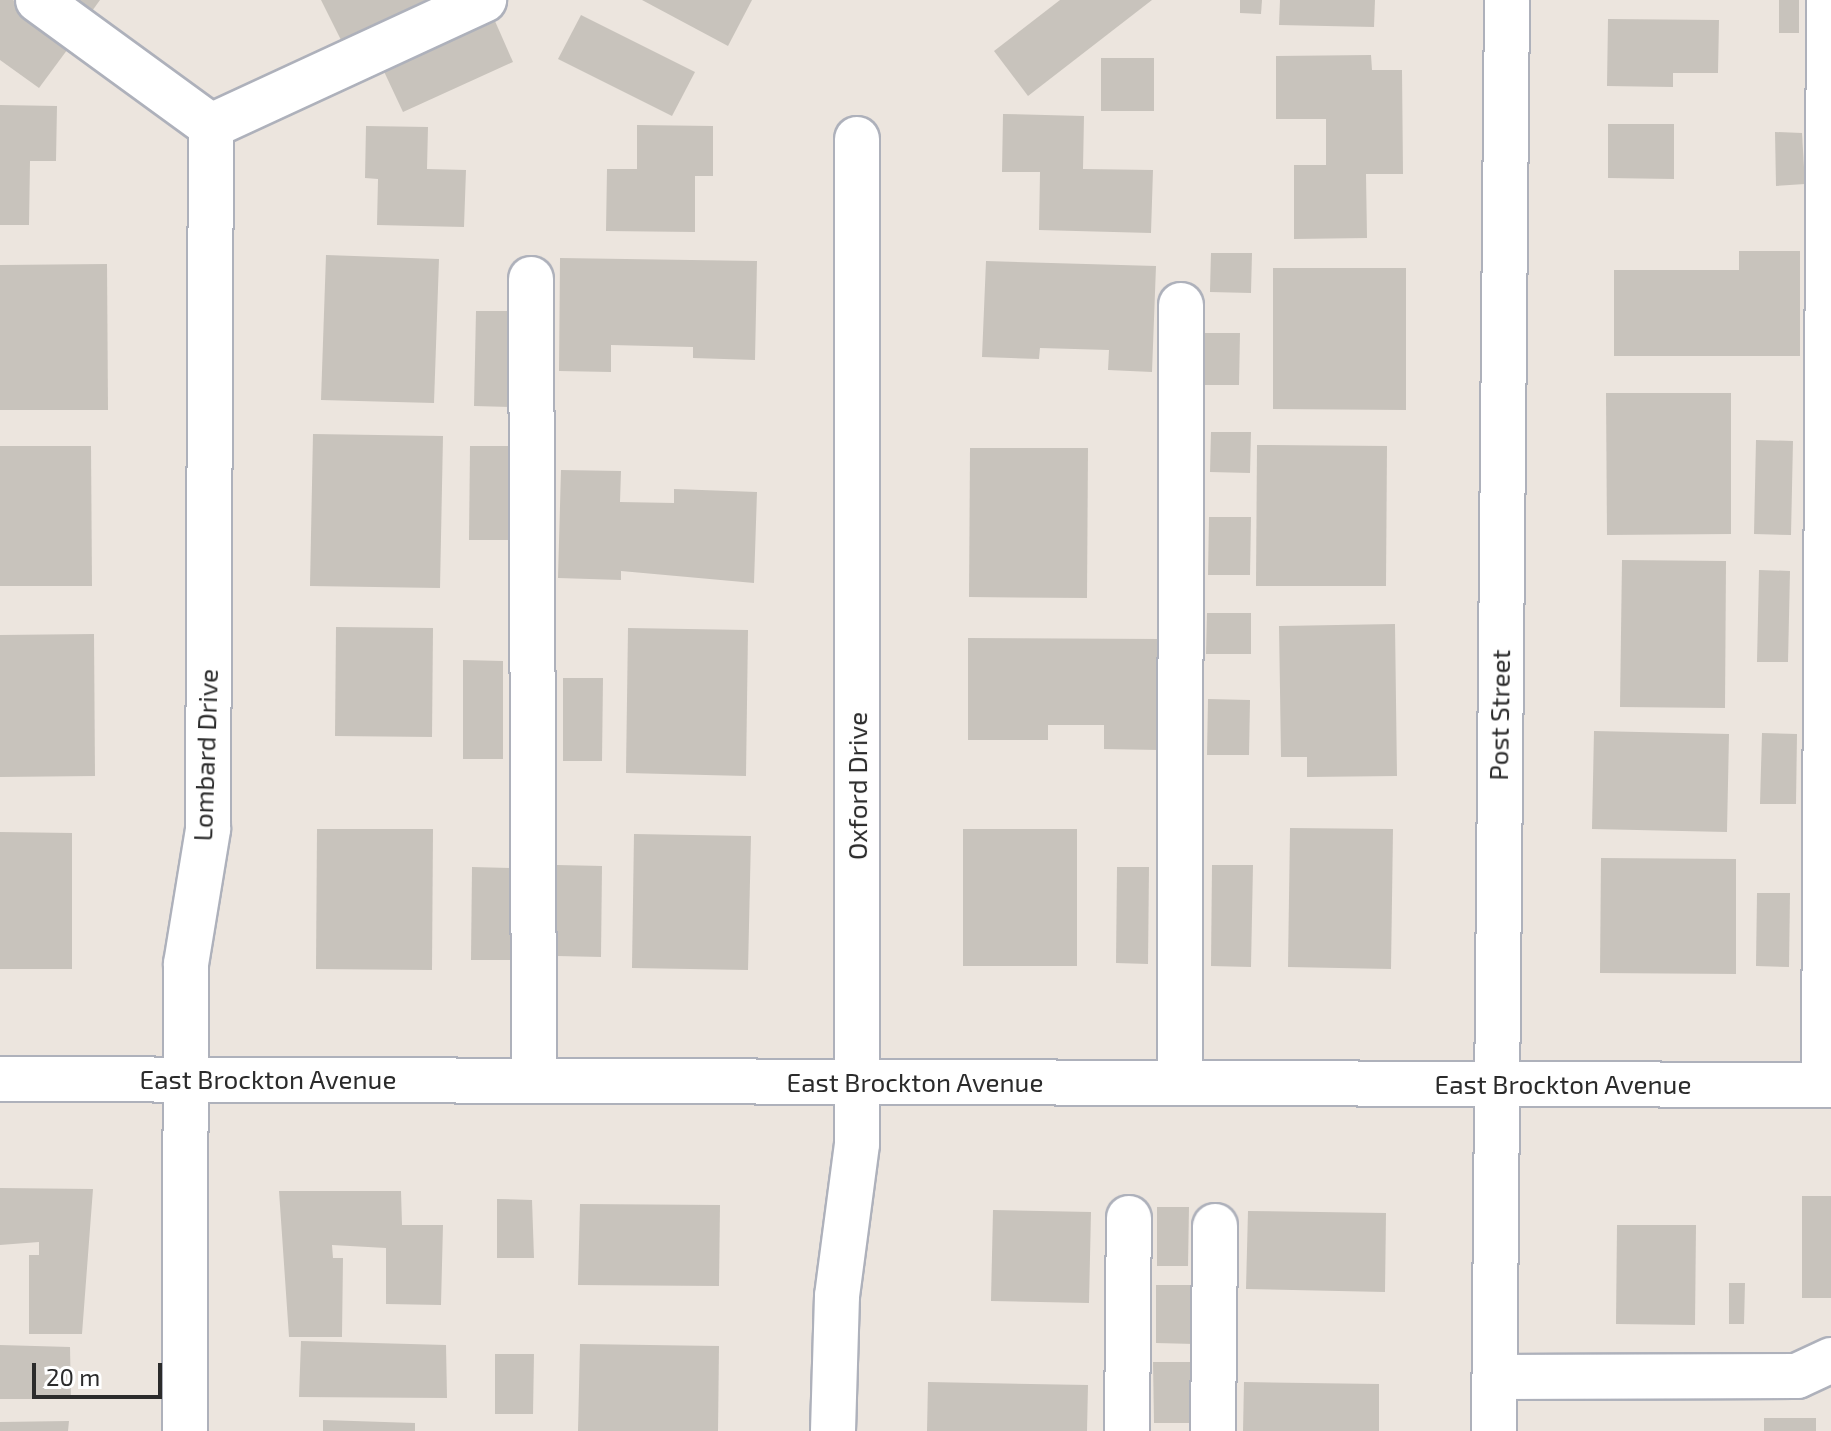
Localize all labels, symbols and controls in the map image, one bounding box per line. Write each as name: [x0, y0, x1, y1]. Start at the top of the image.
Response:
street label: Post Street: [1482, 649, 1516, 781]
street label: Lombard Drive: [186, 668, 224, 842]
street label: Oxford Drive: [841, 712, 873, 860]
street label: East Brockton Avenue: [139, 1063, 397, 1095]
street label: East Brockton Avenue: [786, 1066, 1044, 1098]
street label: East Brockton Avenue: [1434, 1068, 1692, 1100]
scale bar: [36, 1347, 166, 1397]
text: 20 m: [46, 1362, 100, 1391]

